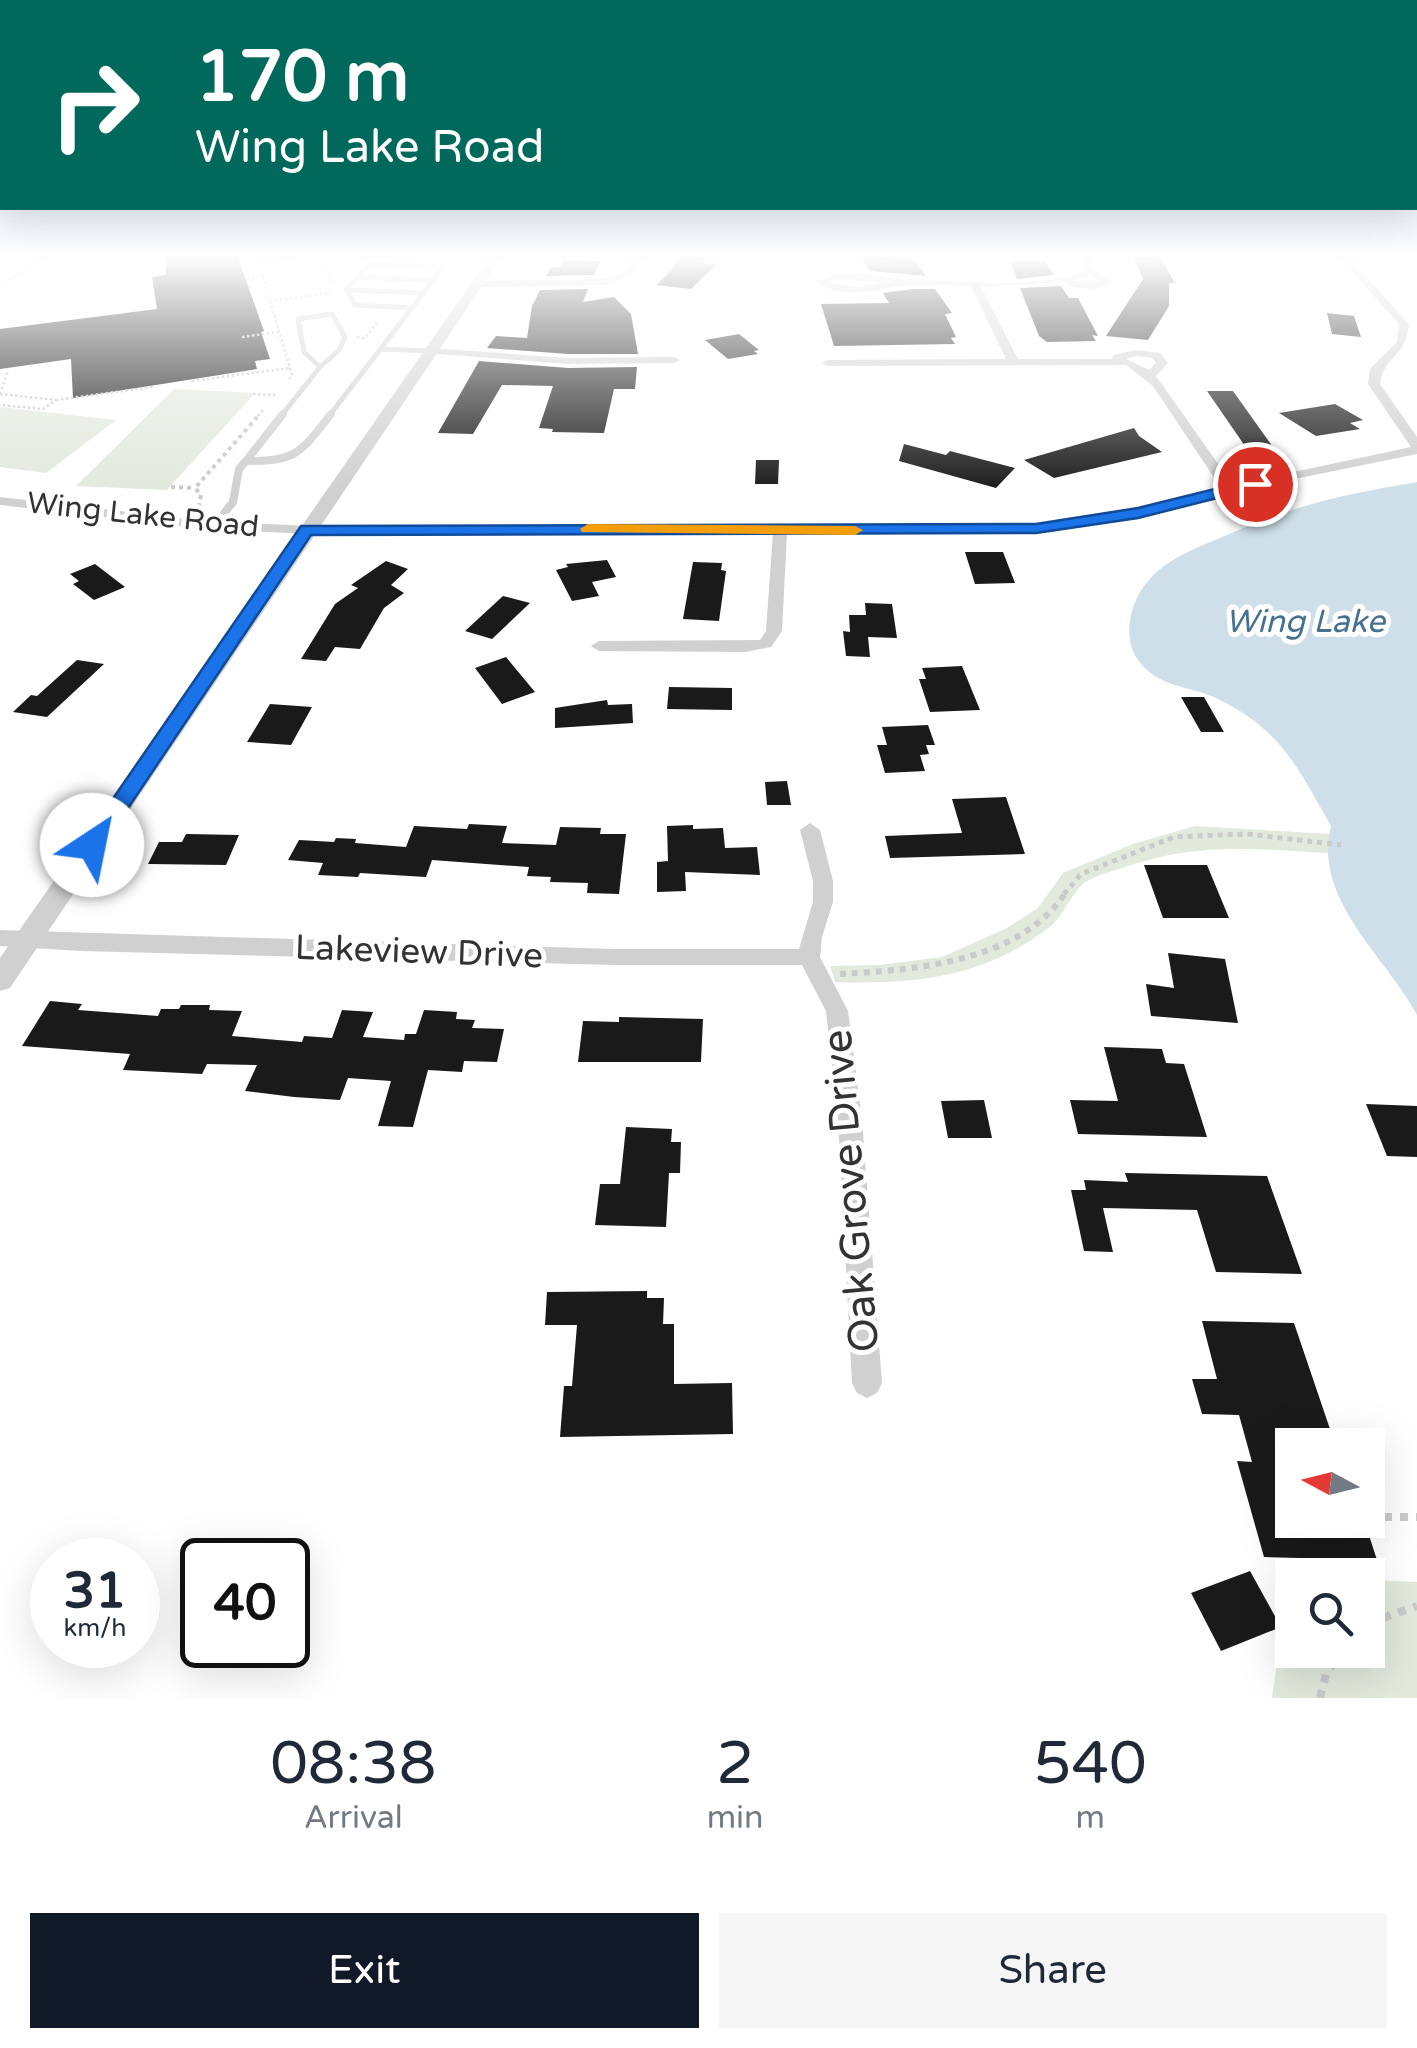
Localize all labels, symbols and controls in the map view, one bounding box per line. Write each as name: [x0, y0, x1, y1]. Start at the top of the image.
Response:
text: 170 m: [195, 36, 409, 120]
icon: right: [30, 40, 160, 170]
text: Wing Lake Road: [195, 121, 544, 175]
pin: [1213, 442, 1298, 527]
icon: arrive: [1228, 457, 1283, 512]
street label: Wing Lake Road: [25, 484, 261, 546]
water label: Wing Lake: [1225, 603, 1387, 641]
position arrow: [40, 793, 144, 897]
street label: Lakeview Drive: [294, 927, 544, 977]
street label: Oak Grove Drive: [811, 1028, 891, 1354]
north arrow: [1275, 1428, 1385, 1538]
map controls: [1275, 1428, 1385, 1668]
speed limit sign: 40: [180, 1538, 310, 1668]
button: search: [1275, 1558, 1385, 1668]
text: 31: [64, 1561, 126, 1621]
text: km/h: [64, 1613, 126, 1643]
text: 08:38: [270, 1728, 437, 1800]
text: 2: [716, 1728, 754, 1800]
text: 540: [1034, 1728, 1147, 1800]
text: Arrival: [304, 1799, 403, 1837]
text: min: [707, 1799, 764, 1837]
text: m: [1076, 1799, 1105, 1837]
button: Exit: [30, 1913, 699, 2028]
button: Share: [719, 1913, 1387, 2028]

